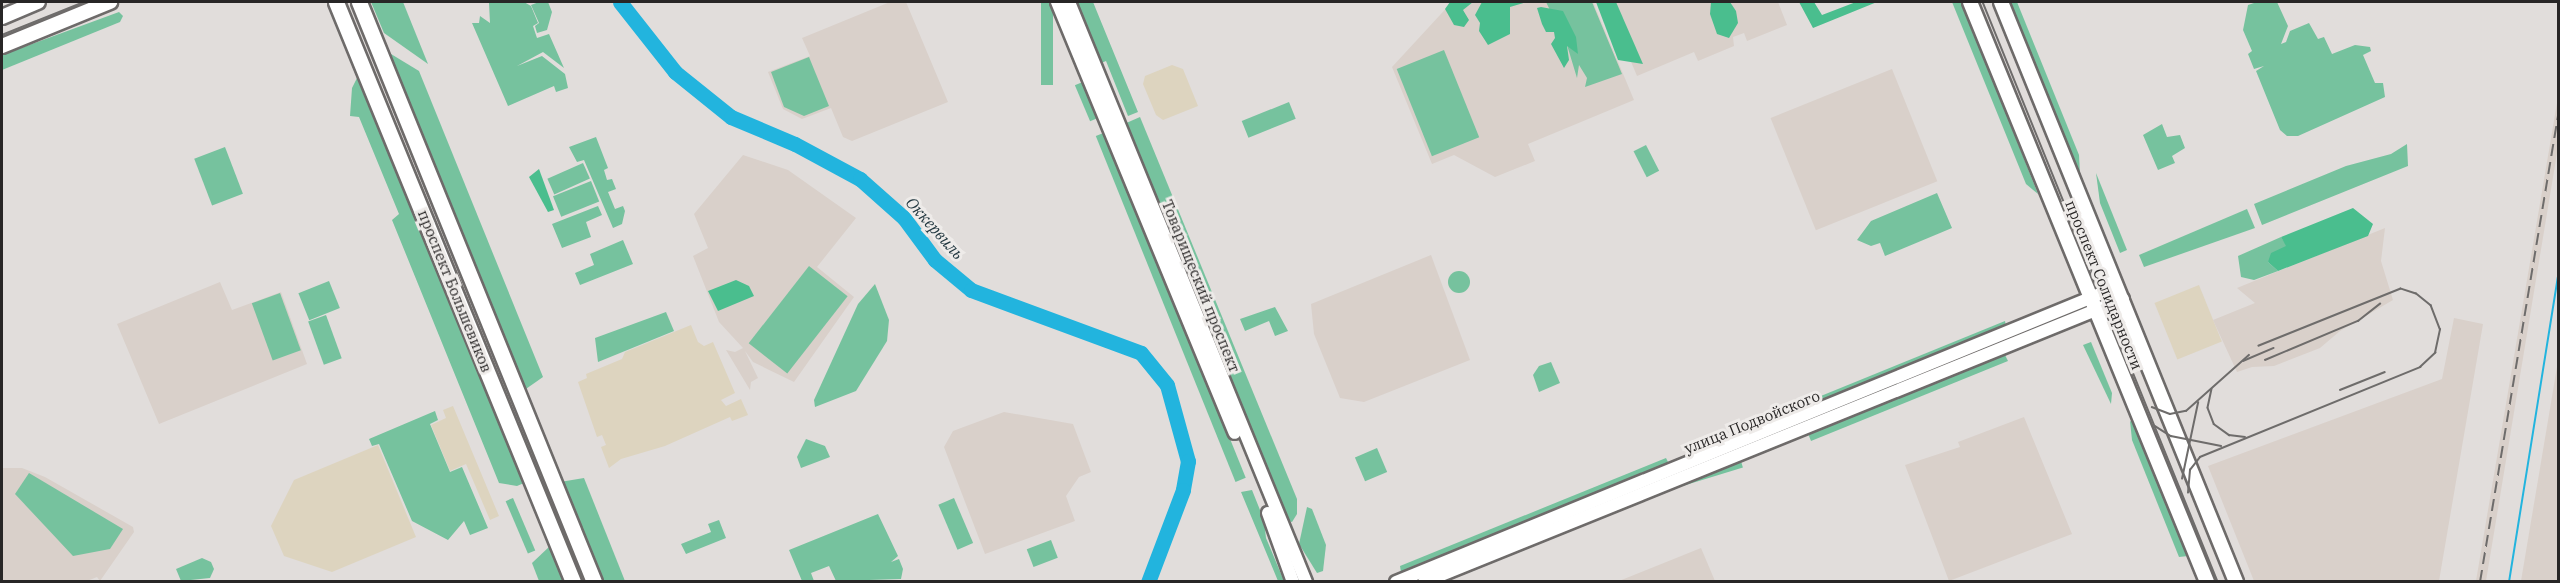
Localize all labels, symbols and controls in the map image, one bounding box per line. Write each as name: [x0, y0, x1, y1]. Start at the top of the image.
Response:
water label: Оккервиль: [902, 193, 968, 263]
street label: Товарищеский проспект: [1158, 197, 1244, 375]
street label: проспект Солидарности: [2062, 198, 2146, 372]
street label: проспект Большевиков: [414, 207, 496, 375]
street label: улица Подвойского: [1682, 387, 1822, 457]

